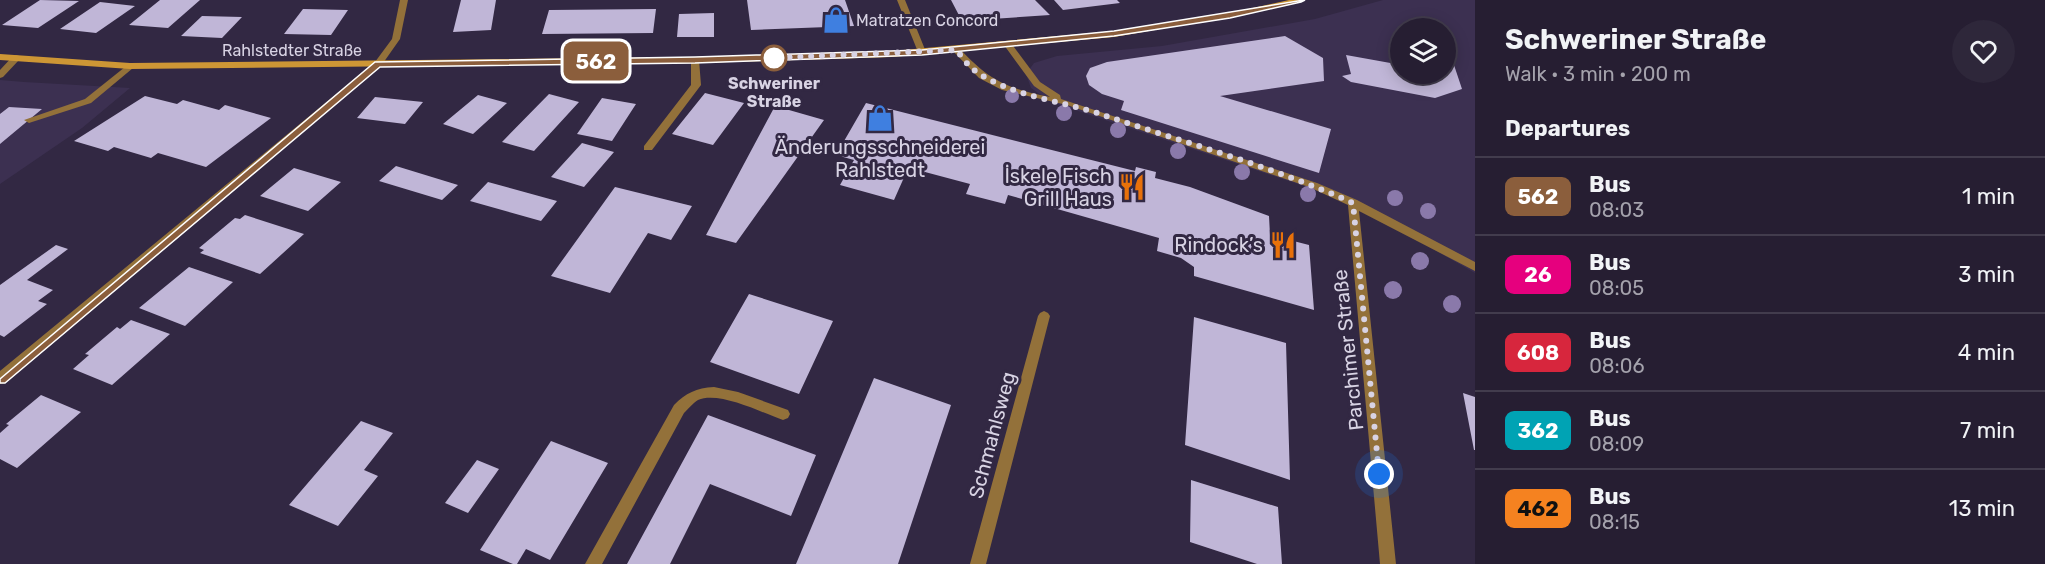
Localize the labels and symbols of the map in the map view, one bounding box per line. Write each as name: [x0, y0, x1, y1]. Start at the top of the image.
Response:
shop icon: Matratzen Concord: [821, 5, 851, 35]
place label: Matratzen Concord: [856, 11, 998, 30]
street label: Rahlstedter Straße: [222, 41, 362, 60]
line badge: 562: [562, 42, 630, 80]
marker: Schweriner Straße: [761, 45, 787, 71]
place label: Schweriner Straße: [728, 74, 821, 111]
shop icon: Änderungsschneiderei Rahlstedt: [865, 103, 895, 133]
place label: Änderungsschneiderei Rahlstedt: [775, 135, 985, 182]
place label: İskele Fisch Grill Haus: [1004, 164, 1112, 211]
restaurant icon: İskele Fisch Grill Haus: [1117, 172, 1147, 202]
restaurant icon: Rindock’s: [1268, 230, 1298, 260]
place label: Rindock’s: [1174, 233, 1263, 257]
street label: Parchimer Straße: [1328, 268, 1368, 432]
street label: Schmahlsweg: [964, 369, 1020, 501]
your location: [1364, 459, 1394, 489]

